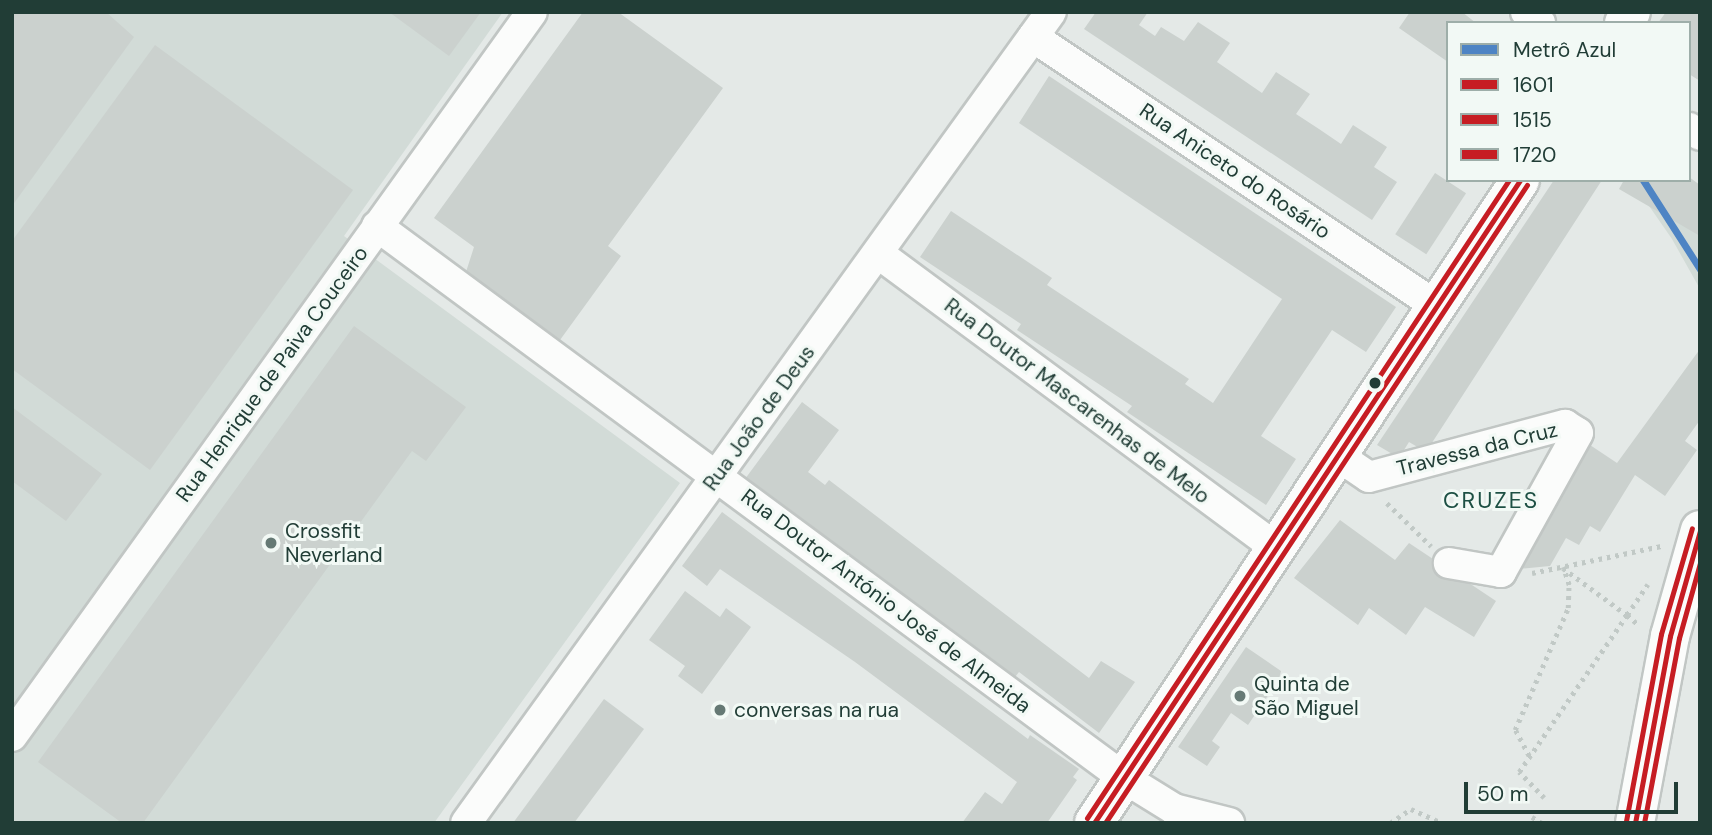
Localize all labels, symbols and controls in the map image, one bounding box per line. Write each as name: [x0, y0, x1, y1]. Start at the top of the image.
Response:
legend: [1446, 21, 1691, 182]
text: Metrô Azul: [1513, 36, 1616, 64]
text: 1601: [1513, 71, 1554, 99]
street label: Rua Aniceto do Rosário: [1135, 98, 1335, 244]
text: 1515: [1513, 106, 1552, 134]
text: 1720: [1513, 141, 1556, 169]
street label: Rua Henrique de Paiva Couceiro: [171, 241, 373, 507]
street label: Rua Doutor Mascarenhas de Melo: [939, 293, 1215, 509]
street label: Rua João de Deus: [698, 340, 820, 496]
unlabelled marker: [1368, 376, 1382, 390]
street label: Travessa da Cruz: [1394, 417, 1560, 481]
street label: Rua Doutor António José de Almeida: [736, 484, 1036, 718]
district label: CRUZES: [1444, 486, 1538, 514]
place label: Crossfit Neverland: [285, 518, 383, 568]
marker: Crossfit Neverland: [263, 535, 279, 551]
place label: Quinta de São Miguel: [1254, 671, 1359, 721]
marker: Quinta de São Miguel: [1232, 688, 1248, 704]
place label: conversas na rua: [734, 697, 899, 723]
marker: conversas na rua: [712, 702, 728, 718]
scale bar: [1467, 768, 1680, 812]
text: 50 m: [1477, 780, 1528, 808]

